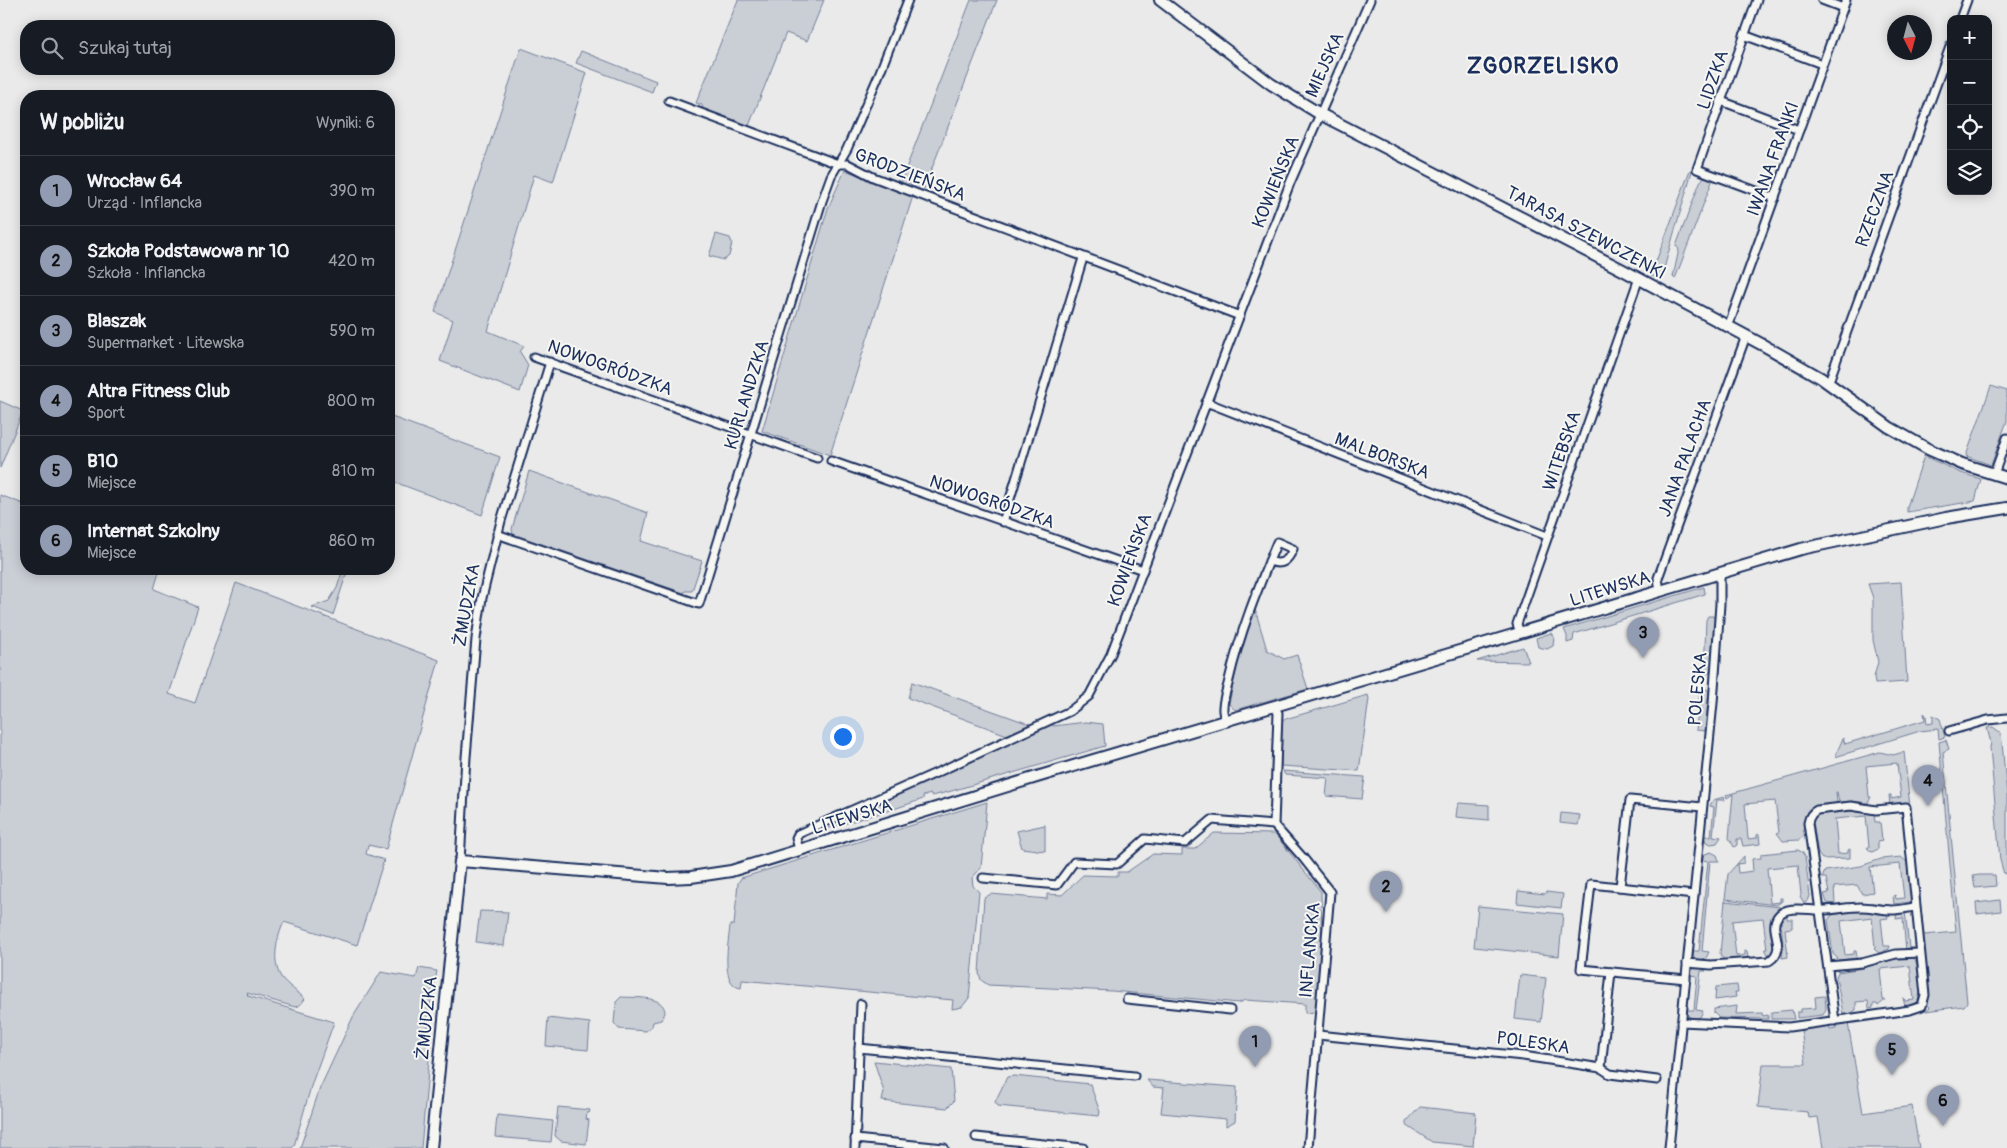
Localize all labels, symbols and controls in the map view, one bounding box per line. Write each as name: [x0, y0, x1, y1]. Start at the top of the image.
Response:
north arrow: [1887, 15, 1932, 60]
map controls: [1947, 15, 1992, 195]
button: +: [1947, 15, 1992, 60]
search box: [20, 20, 395, 75]
street label: MIEJSKA: [1300, 28, 1350, 101]
icon: search: [38, 34, 66, 62]
text: Szukaj tutaj: [78, 36, 172, 60]
street label: LIDZKA: [1692, 47, 1734, 113]
district label: ZGORZELISKO: [1467, 52, 1619, 80]
button: −: [1947, 60, 1992, 105]
street label: IWANA FRANKI: [1742, 99, 1804, 219]
button: locate: [1947, 105, 1992, 150]
text: W pobliżu: [40, 109, 124, 136]
text: Wyniki: 6: [316, 113, 375, 133]
street label: KOWIEŃSKA: [1247, 132, 1305, 232]
street label: GRODZIEŃSKA: [851, 143, 969, 207]
button: layers: [1947, 150, 1992, 195]
street label: RZECZNA: [1851, 168, 1899, 250]
text: Wrocław 64: [87, 169, 182, 193]
text: 1: [53, 181, 59, 201]
text: 390 m: [329, 181, 375, 201]
street label: TARASA SZEWCZENKI: [1502, 181, 1670, 285]
text: Urząd · Inflancka: [87, 193, 202, 213]
text: Szkoła Podstawowa nr 10: [87, 239, 289, 263]
text: 2: [52, 251, 60, 271]
text: 420 m: [328, 251, 375, 271]
text: Szkoła · Inflancka: [87, 263, 206, 283]
text: Blaszak: [87, 309, 146, 333]
text: 3: [52, 321, 60, 341]
text: 590 m: [329, 321, 375, 341]
text: Supermarket · Litewska: [87, 333, 244, 353]
street label: NOWOGRÓDZKA: [545, 334, 676, 401]
street label: KURLANDZKA: [719, 337, 775, 453]
text: Altra Fitness Club: [87, 379, 230, 403]
text: 4: [51, 391, 61, 411]
text: 800 m: [327, 391, 375, 411]
street label: JANA PALACHA: [1653, 396, 1717, 520]
text: Sport: [87, 403, 125, 423]
street label: WITEBSKA: [1538, 408, 1586, 494]
street label: MALBORSKA: [1331, 427, 1433, 485]
text: B10: [87, 449, 118, 473]
text: 5: [52, 461, 60, 481]
text: 810 m: [332, 461, 375, 481]
street label: NOWOGRÓDZKA: [926, 469, 1058, 534]
text: Miejsce: [87, 473, 136, 493]
street label: KOWIEŃSKA: [1102, 510, 1158, 610]
text: Internat Szkolny: [87, 519, 220, 543]
text: 6: [51, 531, 61, 551]
text: 860 m: [329, 531, 375, 551]
text: Miejsce: [87, 543, 136, 563]
street label: ŻMUDZKA: [448, 561, 486, 648]
street label: LITEWSKA: [1567, 566, 1653, 612]
pin: 3: [1627, 617, 1659, 658]
street label: POLESKA: [1683, 651, 1713, 727]
your location: [830, 724, 856, 750]
pin: 4: [1912, 765, 1944, 806]
street label: LITEWSKA: [809, 794, 895, 840]
pin: 2: [1370, 871, 1402, 912]
street label: INFLANCKA: [1294, 901, 1326, 999]
street label: ŻMUDZKA: [411, 975, 443, 1061]
pin: 1: [1239, 1026, 1271, 1067]
street label: POLESKA: [1495, 1026, 1572, 1060]
pin: 5: [1876, 1034, 1908, 1075]
pin: 6: [1927, 1085, 1959, 1126]

